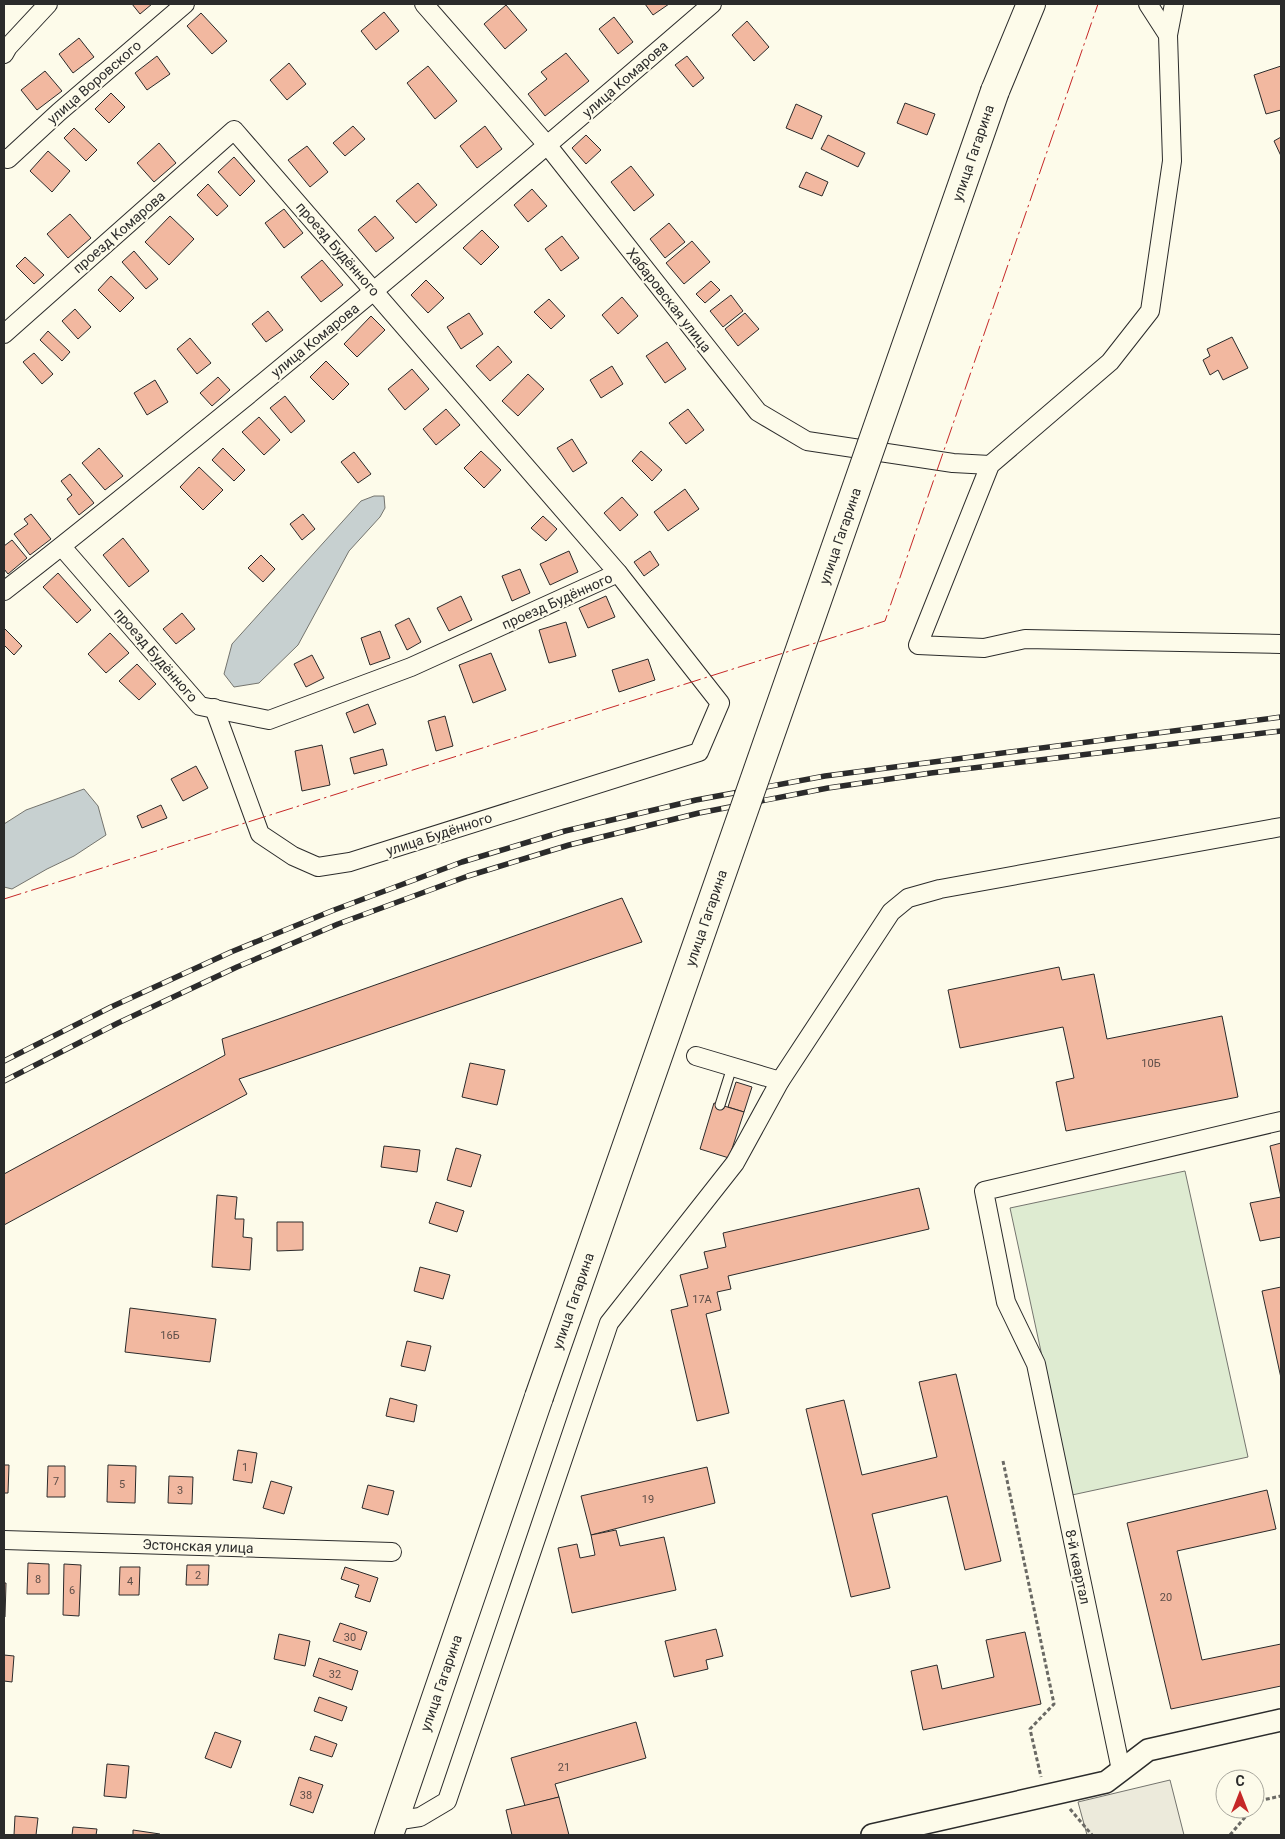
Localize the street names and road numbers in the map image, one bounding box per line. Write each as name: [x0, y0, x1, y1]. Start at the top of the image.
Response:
street label: улица Воровского: [44, 37, 144, 127]
street label: улица Комарова: [579, 37, 671, 121]
street label: улица Гагарина: [949, 103, 997, 203]
street label: проезд Комарова: [70, 188, 168, 276]
street label: проезд Будённого: [293, 199, 383, 299]
street label: Хабаровская улица: [623, 245, 715, 355]
street label: улица Комарова: [268, 300, 362, 380]
street label: улица Гагарина: [816, 486, 864, 586]
street label: проезд Будённого: [499, 569, 615, 633]
street label: проезд Будённого: [111, 605, 201, 705]
street label: улица Будённого: [384, 809, 494, 859]
street label: улица Гагарина: [682, 868, 730, 968]
street label: улица Гагарина: [549, 1251, 597, 1351]
street label: 8-й квартал: [1062, 1528, 1094, 1606]
street label: Эстонская улица: [142, 1536, 254, 1556]
street label: улица Гагарина: [417, 1633, 465, 1733]

